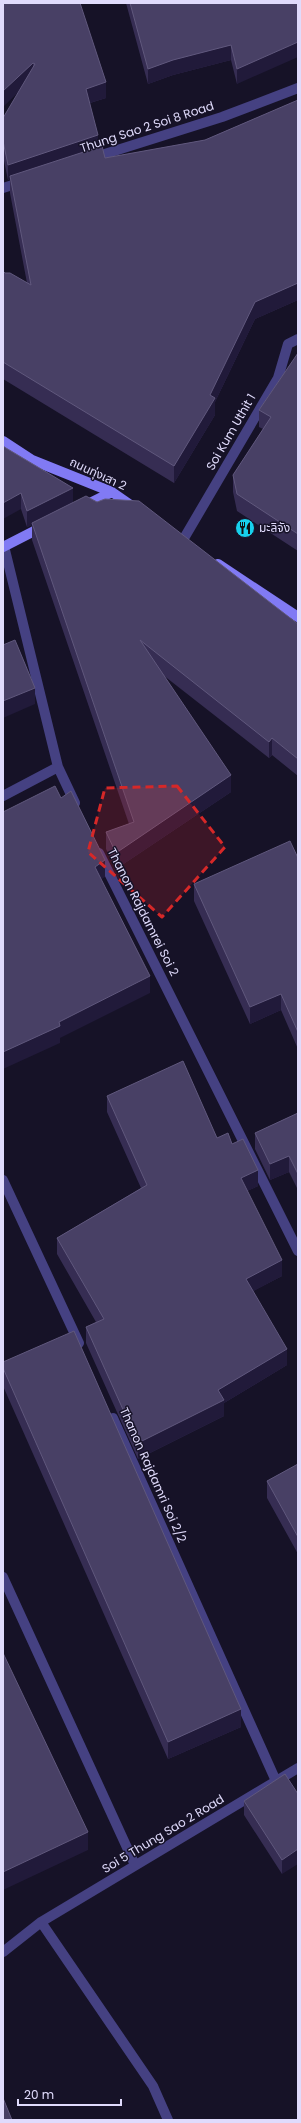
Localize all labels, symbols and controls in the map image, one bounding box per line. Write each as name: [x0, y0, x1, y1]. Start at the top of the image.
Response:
street label: Thung Sao 2 Soi 8 Road: [78, 97, 216, 156]
street label: Soi Kum Uthit 1: [202, 390, 259, 473]
street label: ถนนทุ่งเสา 2: [67, 453, 130, 494]
restaurant icon: มะลิจัง: [234, 517, 256, 539]
place label: มะลิจัง: [259, 519, 290, 536]
street label: Thanon Rajdamrei Soi 2: [104, 845, 183, 979]
street label: Thanon Rajdamri Soi 2/2: [116, 1404, 191, 1545]
street label: Soi 5 Thung Sao 2 Road: [98, 1790, 227, 1877]
scale bar: [18, 2081, 121, 2107]
text: 20 m: [24, 2086, 54, 2103]

